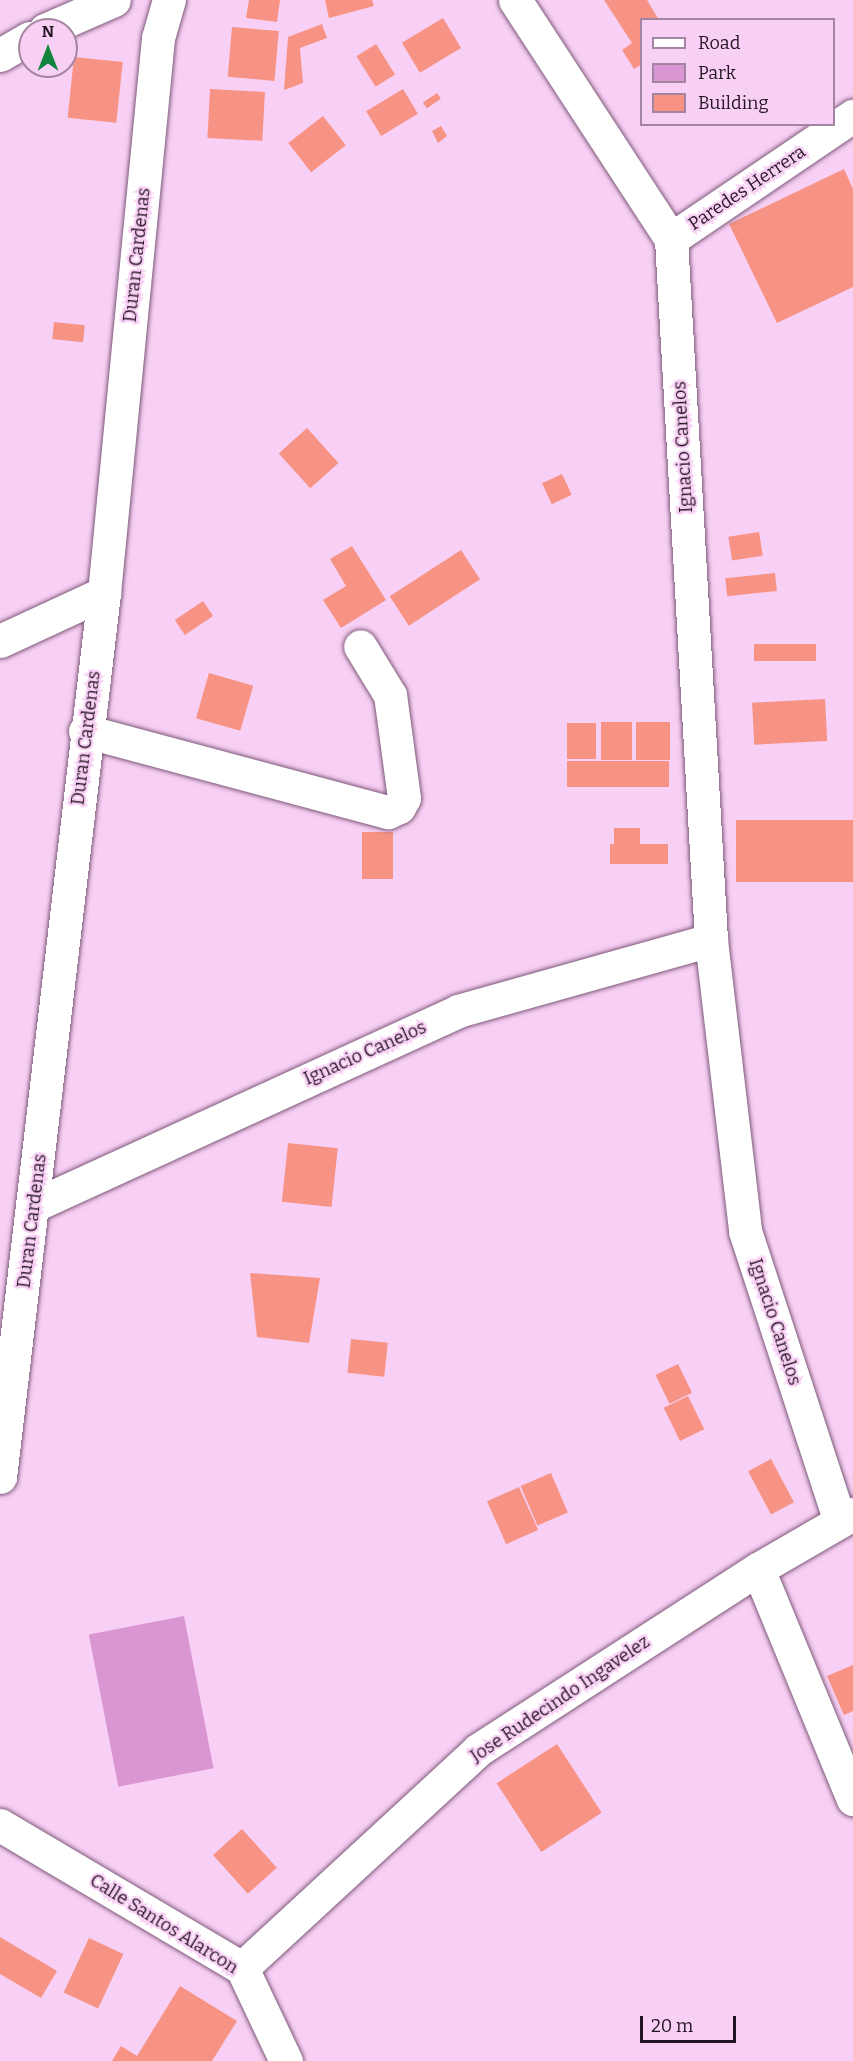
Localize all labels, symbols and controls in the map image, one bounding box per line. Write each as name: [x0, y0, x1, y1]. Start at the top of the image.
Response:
north arrow: [18, 18, 78, 78]
legend: [640, 18, 835, 126]
text: N: [42, 22, 54, 41]
text: Road: [698, 32, 740, 54]
text: Park: [698, 62, 736, 84]
text: Building: [698, 92, 769, 114]
street label: Paredes Herrera: [684, 141, 810, 235]
street label: Duran Cardenas: [119, 187, 155, 323]
street label: Ignacio Canelos: [669, 381, 697, 513]
street label: Duran Cardenas: [67, 670, 105, 806]
street label: Ignacio Canelos: [300, 1016, 430, 1090]
street label: Duran Cardenas: [13, 1153, 51, 1289]
street label: Ignacio Canelos: [744, 1256, 806, 1388]
street label: Jose Rudecindo Ingavelez: [466, 1631, 654, 1767]
street label: Calle Santos Alarcon: [86, 1870, 242, 1978]
scale bar: [643, 2004, 739, 2042]
text: 20 m: [651, 2015, 693, 2037]

